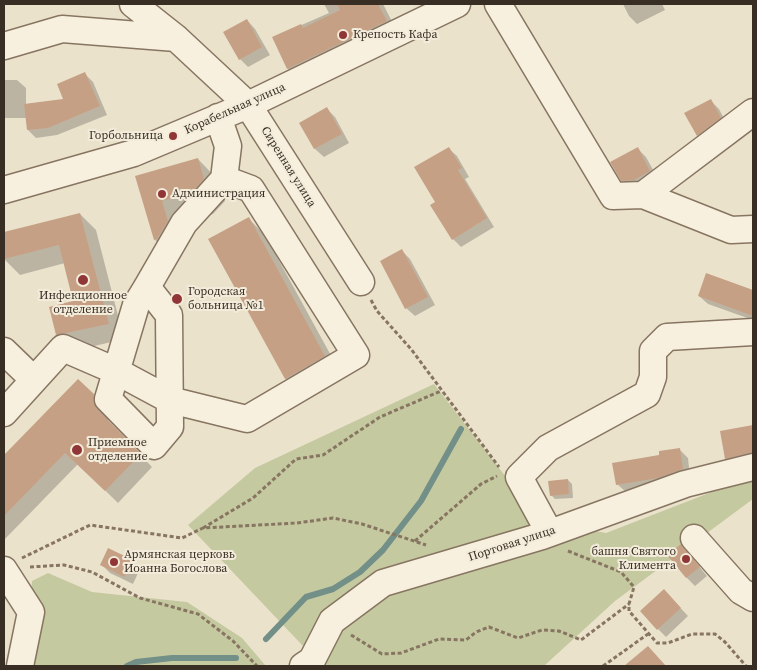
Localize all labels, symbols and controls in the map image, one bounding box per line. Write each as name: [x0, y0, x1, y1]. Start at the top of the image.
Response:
place label: Крепость Кафа: [353, 28, 437, 42]
marker: Крепость Кафа: [337, 29, 349, 41]
street label: Корабельная улица: [182, 80, 288, 138]
street label: Сиренная улица: [257, 124, 319, 210]
place label: Горбольница: [89, 129, 163, 143]
marker: Горбольница: [167, 130, 179, 142]
place label: Администрация: [172, 187, 265, 201]
marker: Администрация: [156, 188, 168, 200]
marker: Инфекционное отделение: [76, 273, 90, 287]
place label: Городская больница №1: [188, 285, 264, 313]
place label: Инфекционное отделение: [39, 289, 127, 317]
marker: Городская больница №1: [170, 292, 184, 306]
place label: Приемное отделение: [88, 436, 148, 464]
marker: Приемное отделение: [70, 443, 84, 457]
street label: Портовая улица: [467, 523, 557, 565]
place label: башня Святого Климента: [591, 545, 676, 573]
place label: Армянская церковь Иоанна Богослова: [124, 548, 235, 576]
marker: башня Святого Климента: [680, 553, 692, 565]
marker: Армянская церковь Иоанна Богослова: [108, 556, 120, 568]

